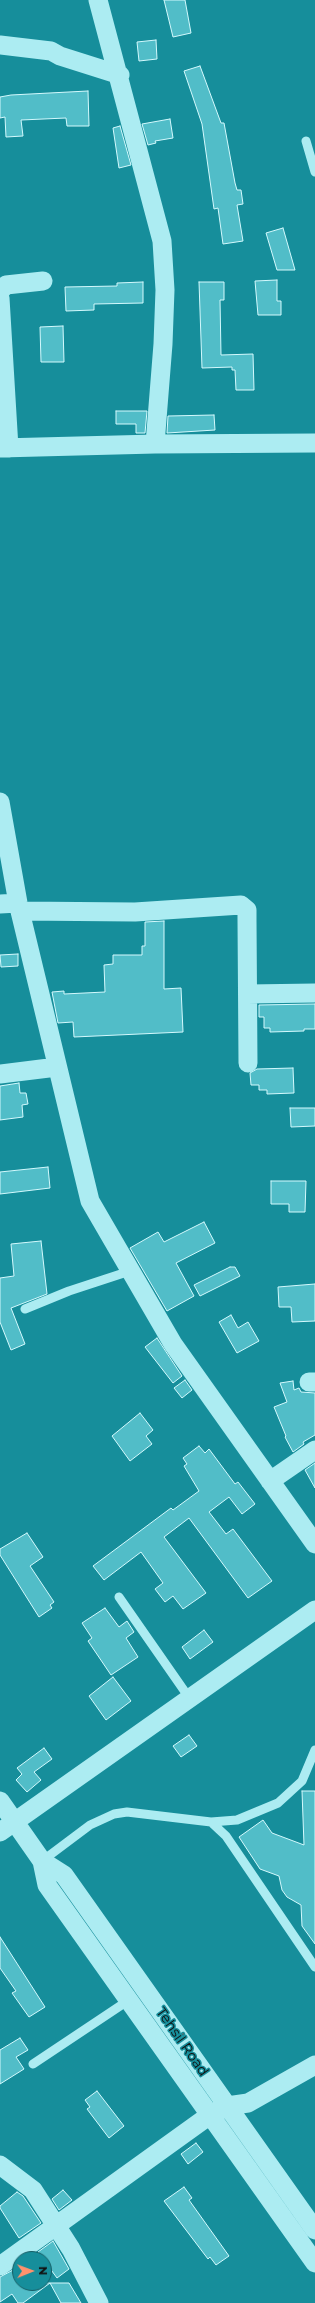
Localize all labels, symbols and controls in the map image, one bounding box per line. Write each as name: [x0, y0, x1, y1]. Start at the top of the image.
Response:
street label: Tehsil Road: [152, 2004, 212, 2080]
north arrow: [12, 2251, 52, 2291]
text: N: [36, 2266, 50, 2275]

